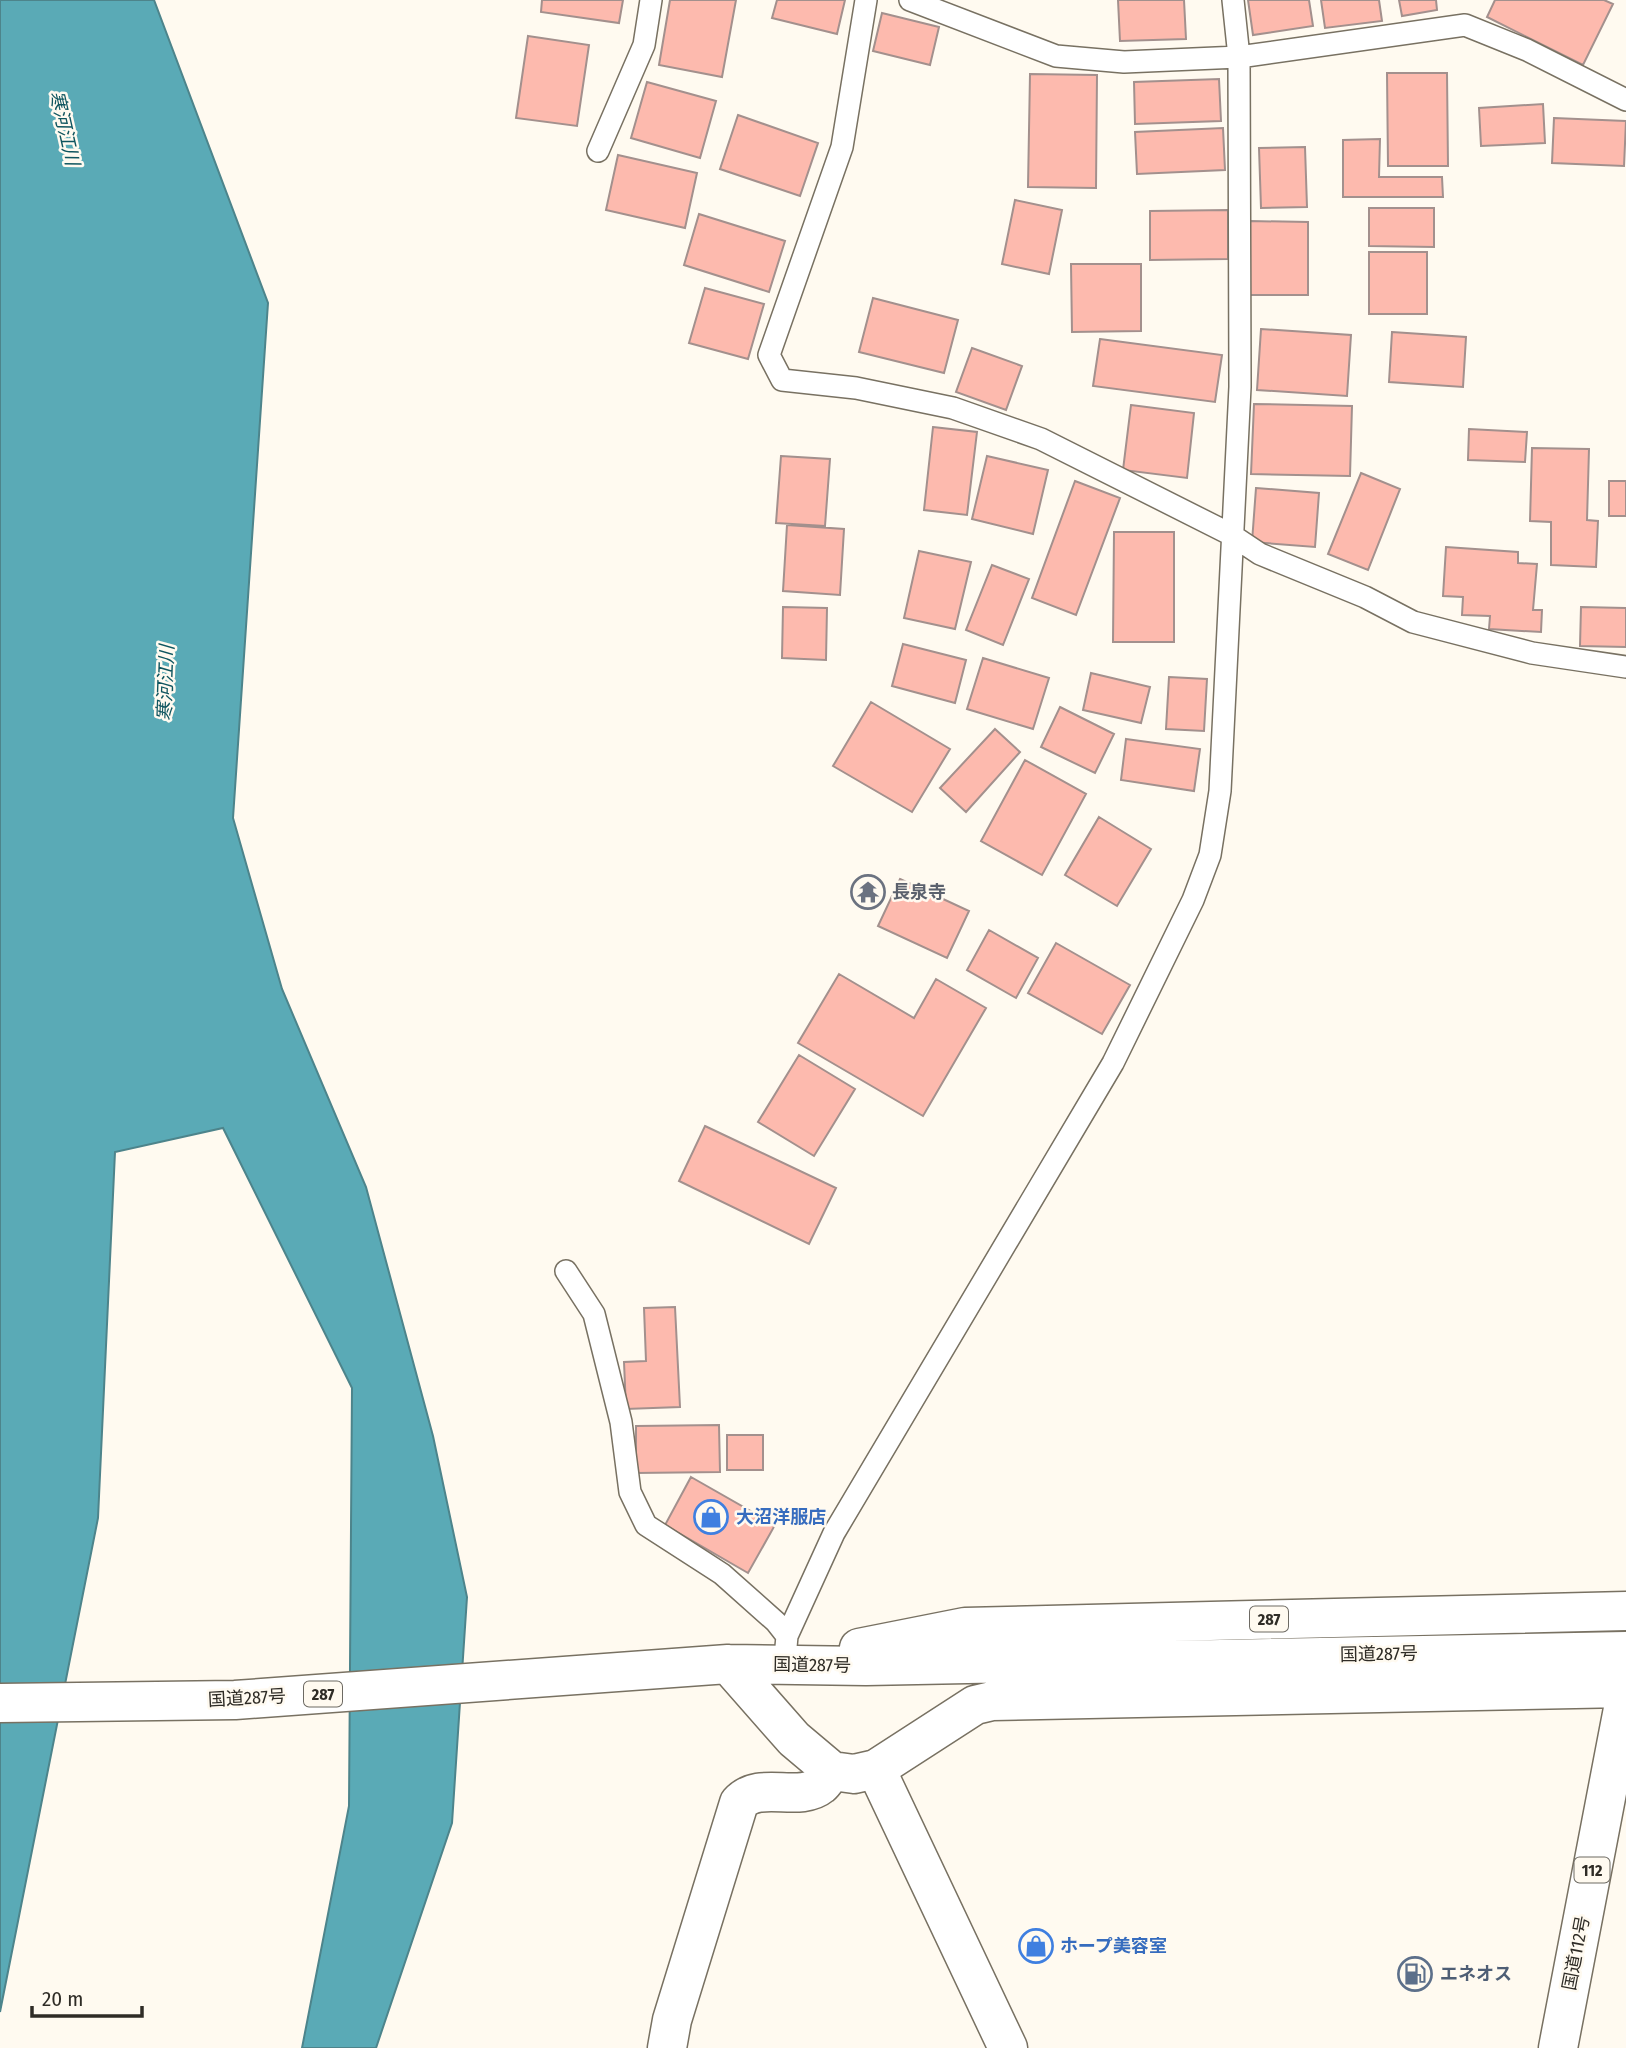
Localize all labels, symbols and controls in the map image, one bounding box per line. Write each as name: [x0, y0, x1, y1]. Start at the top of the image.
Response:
water label: 寒河江川: [45, 88, 85, 170]
water label: 寒河江川: [153, 643, 178, 721]
temple icon: 長泉寺: [849, 873, 887, 911]
place label: 長泉寺: [892, 881, 946, 903]
shop icon: 大沼洋服店: [692, 1498, 730, 1536]
place label: 大沼洋服店: [736, 1506, 826, 1528]
road number: 287: [1250, 1606, 1288, 1632]
street label: 国道287号: [1340, 1642, 1418, 1666]
street label: 国道287号: [773, 1653, 851, 1677]
road number: 287: [304, 1682, 342, 1706]
street label: 国道287号: [207, 1685, 287, 1711]
road number: 112: [1574, 1858, 1610, 1882]
street label: 国道112号: [1558, 1914, 1594, 1992]
shop icon: ホープ美容室: [1017, 1927, 1055, 1965]
place label: ホープ美容室: [1060, 1935, 1167, 1957]
fuel station icon: エネオス: [1396, 1955, 1434, 1993]
place label: エネオス: [1440, 1963, 1512, 1985]
scale bar: [32, 1974, 142, 2018]
text: 20 m: [42, 1986, 83, 2012]

